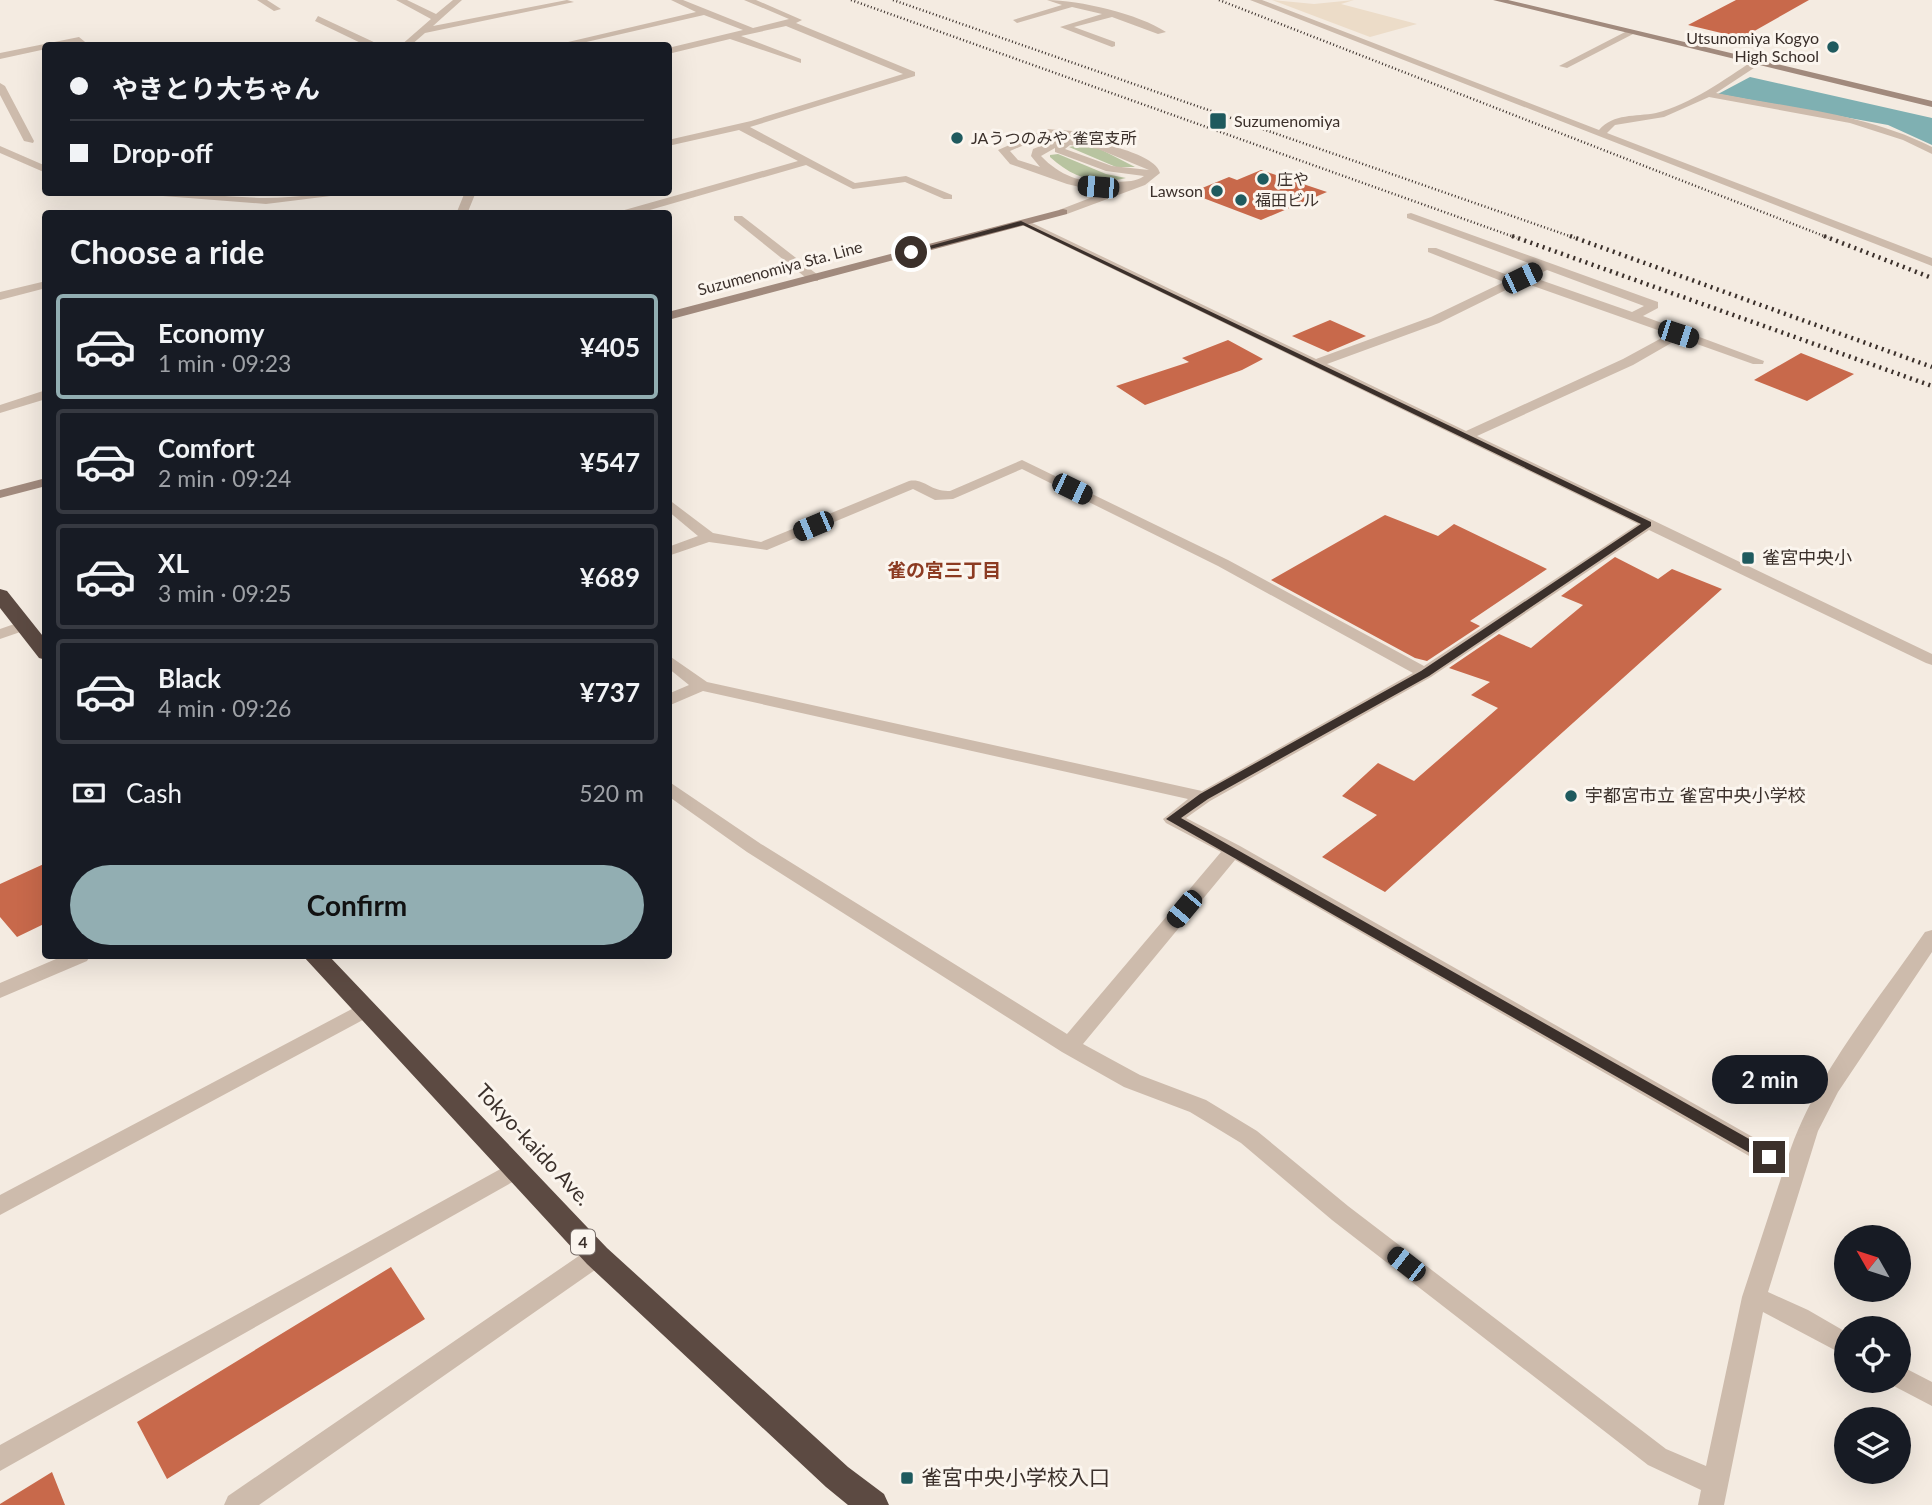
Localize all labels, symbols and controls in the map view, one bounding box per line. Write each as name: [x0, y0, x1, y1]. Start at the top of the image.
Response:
place label: Utsunomiya Kogyo High School: [1686, 28, 1819, 65]
marker: Utsunomiya Kogyo High School: [1825, 39, 1841, 55]
text: やきとり大ちゃん: [112, 72, 320, 104]
marker: Suzumenomiya: [1208, 111, 1228, 131]
place label: Suzumenomiya: [1234, 111, 1340, 130]
place label: JAうつのみや 雀宮支所: [971, 128, 1137, 147]
marker: JAうつのみや 雀宮支所: [949, 130, 965, 146]
text: Drop-off: [112, 137, 213, 169]
place label: 庄や: [1277, 169, 1309, 188]
marker: 庄や: [1255, 171, 1271, 187]
car: [1077, 175, 1120, 199]
place label: Lawson: [1149, 181, 1203, 200]
marker: Lawson: [1209, 183, 1225, 199]
place label: 福田ビル: [1255, 190, 1319, 209]
marker: 福田ビル: [1233, 192, 1249, 208]
text: Choose a ride: [70, 232, 264, 271]
street label: Suzumenomiya Sta. Line: [695, 236, 864, 299]
route start: [895, 236, 927, 268]
car: [1499, 259, 1546, 297]
icon: car: [74, 315, 137, 378]
text: Economy: [158, 317, 264, 349]
car: [1655, 318, 1702, 350]
text: ¥405: [580, 331, 640, 363]
text: 1 min · 09:23: [158, 349, 291, 377]
icon: car: [74, 430, 137, 493]
text: Comfort: [158, 432, 255, 464]
text: ¥547: [580, 446, 640, 478]
text: 2 min · 09:24: [158, 464, 291, 492]
car: [1049, 470, 1096, 508]
car: [790, 508, 837, 544]
icon: car: [74, 545, 137, 608]
place label: 雀宮中央小: [1762, 546, 1852, 568]
text: XL: [158, 547, 189, 579]
marker: 雀宮中央小: [1740, 550, 1756, 566]
district label: 雀の宮三丁目: [887, 558, 1001, 581]
text: ¥689: [580, 561, 640, 593]
text: 3 min · 09:25: [158, 579, 291, 607]
icon: car: [74, 660, 137, 723]
text: Black: [158, 662, 221, 694]
text: ¥737: [580, 676, 640, 708]
text: 4 min · 09:26: [158, 694, 291, 722]
icon: cash: [70, 774, 108, 812]
text: Cash: [126, 777, 182, 809]
text: 520 m: [579, 779, 644, 807]
place label: 宇都宮市立 雀宮中央小学校: [1585, 784, 1806, 806]
marker: 宇都宮市立 雀宮中央小学校: [1563, 788, 1579, 804]
button: Confirm: [70, 865, 644, 945]
car: [1163, 886, 1206, 932]
callout: 2 min: [1711, 1056, 1827, 1104]
text: 2 min: [1741, 1065, 1799, 1093]
street label: Tokyo-kaido Ave.: [471, 1078, 597, 1210]
route end: [1753, 1141, 1785, 1173]
north arrow: [1834, 1225, 1911, 1302]
map controls: [1834, 1225, 1911, 1484]
road number: 4: [571, 1230, 595, 1254]
car: [1383, 1243, 1430, 1285]
button: locate: [1834, 1316, 1911, 1393]
button: layers: [1834, 1407, 1911, 1484]
place label: 雀宮中央小学校入口: [921, 1464, 1110, 1489]
marker: 雀宮中央小学校入口: [899, 1470, 915, 1486]

